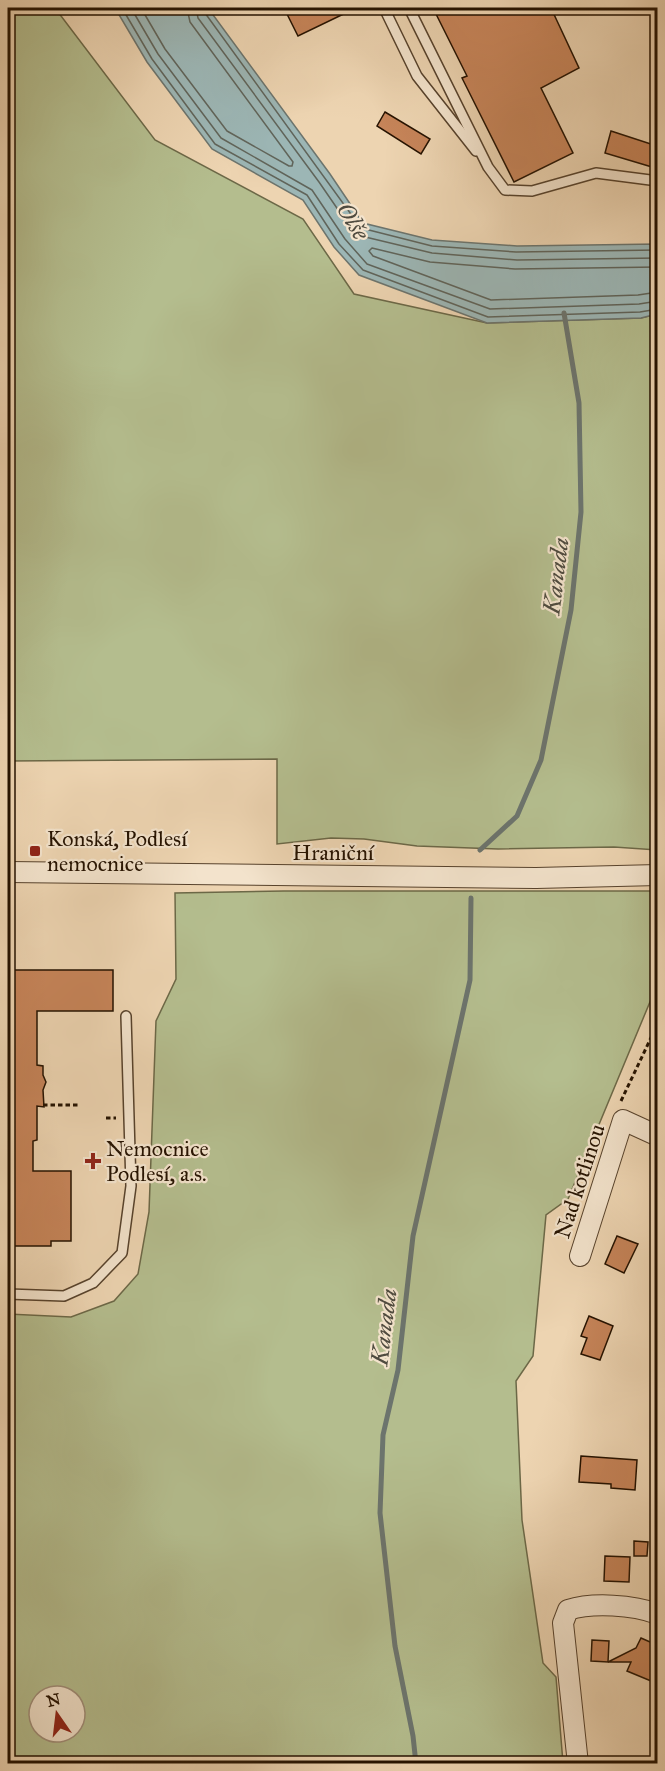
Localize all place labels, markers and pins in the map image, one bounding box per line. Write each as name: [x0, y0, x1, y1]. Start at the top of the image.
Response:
place label: Konská, Podlesí nemocnice: [47, 825, 188, 877]
marker: Konská, Podlesí nemocnice: [28, 844, 42, 858]
place label: Nemocnice Podlesí, a.s.: [106, 1135, 209, 1187]
marker: Nemocnice Podlesí, a.s.: [84, 1152, 102, 1170]

